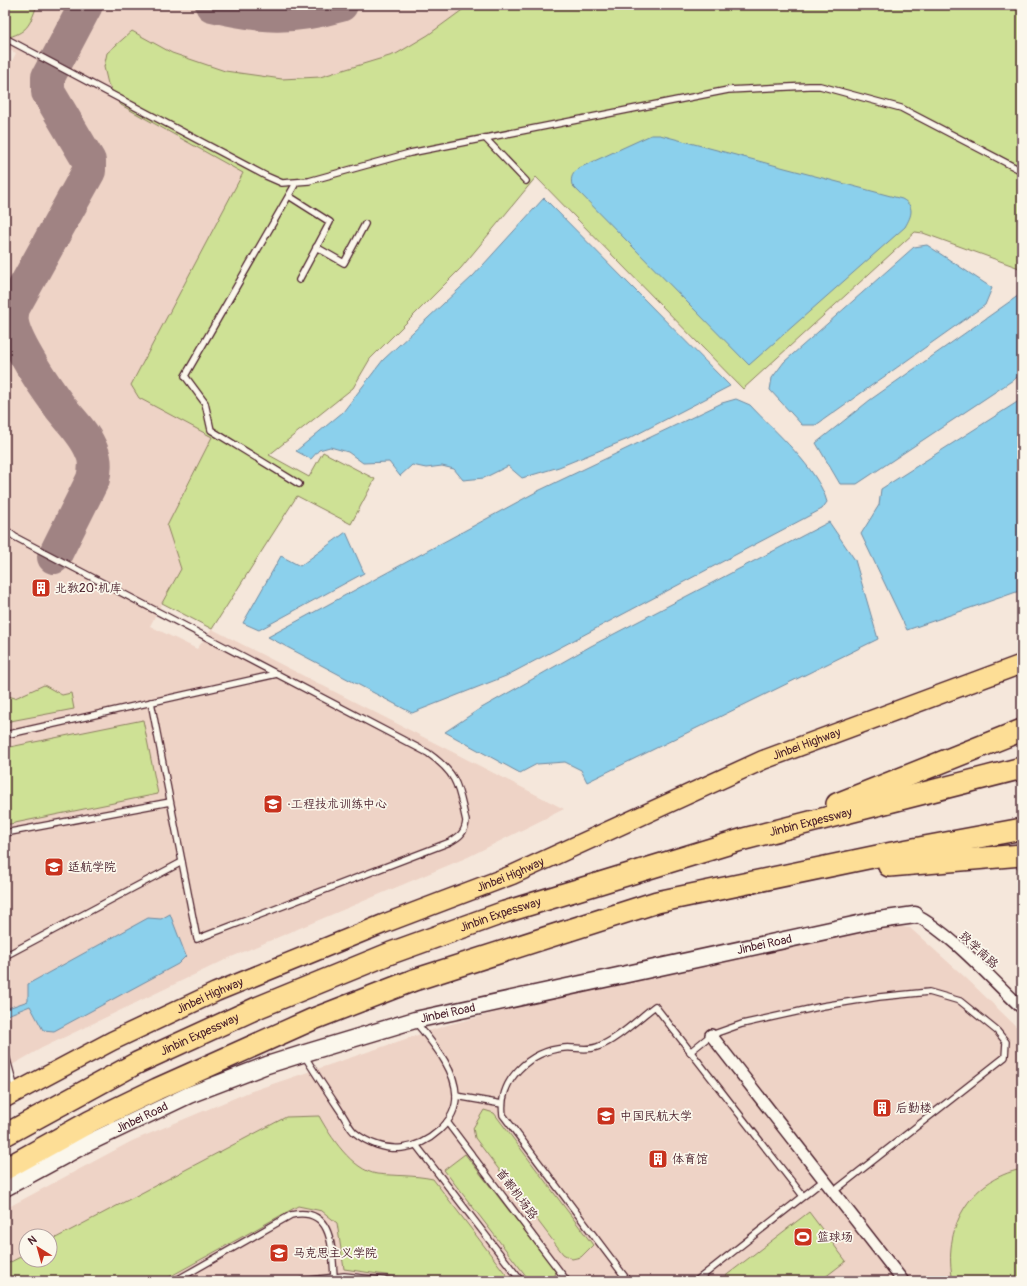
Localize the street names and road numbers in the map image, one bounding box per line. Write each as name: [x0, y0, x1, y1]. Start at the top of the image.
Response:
street label: Jinbei Highway: [771, 725, 843, 764]
street label: Jinbin Expessway: [768, 805, 854, 840]
street label: Jinbei Highway: [475, 854, 546, 896]
street label: Jinbin Expessway: [458, 894, 543, 936]
street label: 致学南路: [956, 929, 1001, 972]
street label: Jinbei Road: [736, 932, 794, 958]
street label: Jinbei Highway: [174, 975, 245, 1018]
street label: Jinbei Road: [419, 1000, 477, 1027]
street label: Jinbin Expessway: [158, 1010, 241, 1059]
street label: Jinbei Road: [114, 1099, 171, 1137]
street label: 首都机场路: [493, 1166, 541, 1223]

